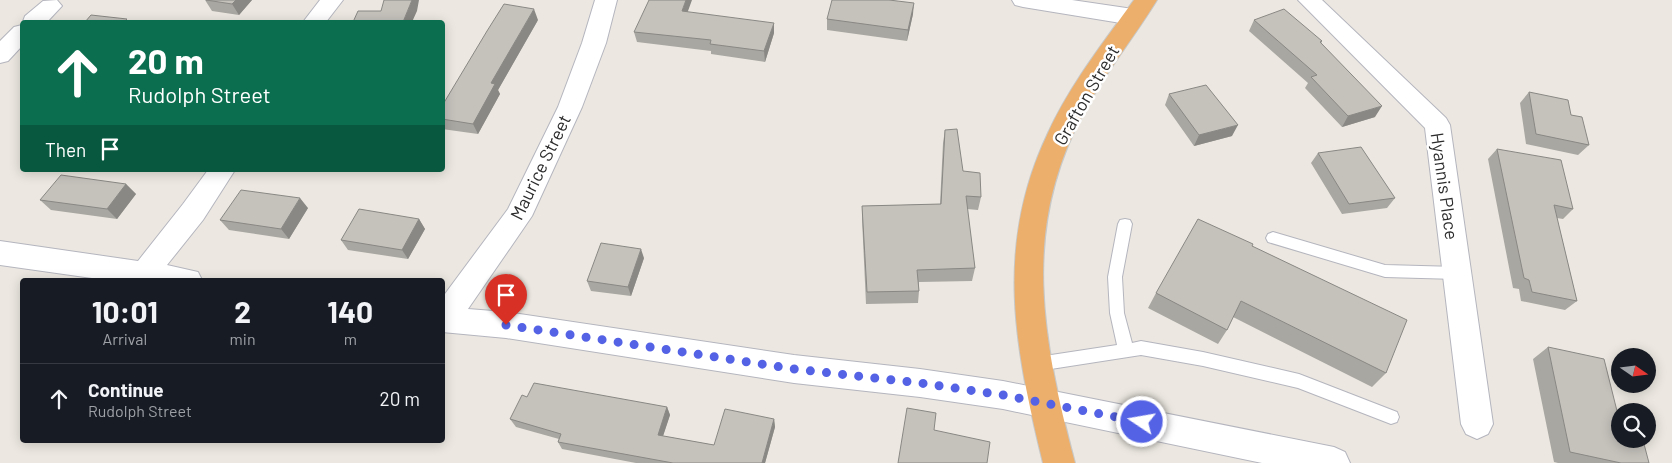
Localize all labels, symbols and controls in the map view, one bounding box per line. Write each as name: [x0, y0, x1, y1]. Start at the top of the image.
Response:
text: 20 m: [128, 39, 204, 81]
icon: ahead: [45, 40, 110, 105]
street label: Grafton Street: [1049, 41, 1123, 149]
text: Rudolph Street: [128, 81, 271, 107]
street label: Maurice Street: [505, 111, 575, 223]
street label: Hyannis Place: [1427, 131, 1463, 241]
icon: arrive: [96, 135, 124, 163]
text: Then: [45, 138, 86, 161]
pin: [485, 274, 527, 325]
icon: arrive: [492, 281, 520, 309]
text: 10:01: [92, 293, 158, 329]
text: 2: [234, 293, 251, 329]
text: 140: [327, 293, 373, 329]
text: Arrival: [102, 329, 147, 348]
text: min: [230, 329, 256, 348]
text: m: [344, 329, 357, 348]
north arrow: [1611, 348, 1656, 392]
map controls: [1611, 348, 1656, 448]
text: Continue: [88, 378, 164, 401]
icon: ahead: [45, 385, 73, 413]
text: 20 m: [380, 387, 420, 410]
position arrow: [1115, 395, 1167, 447]
text: Rudolph Street: [88, 401, 192, 420]
button: search: [1611, 403, 1656, 448]

